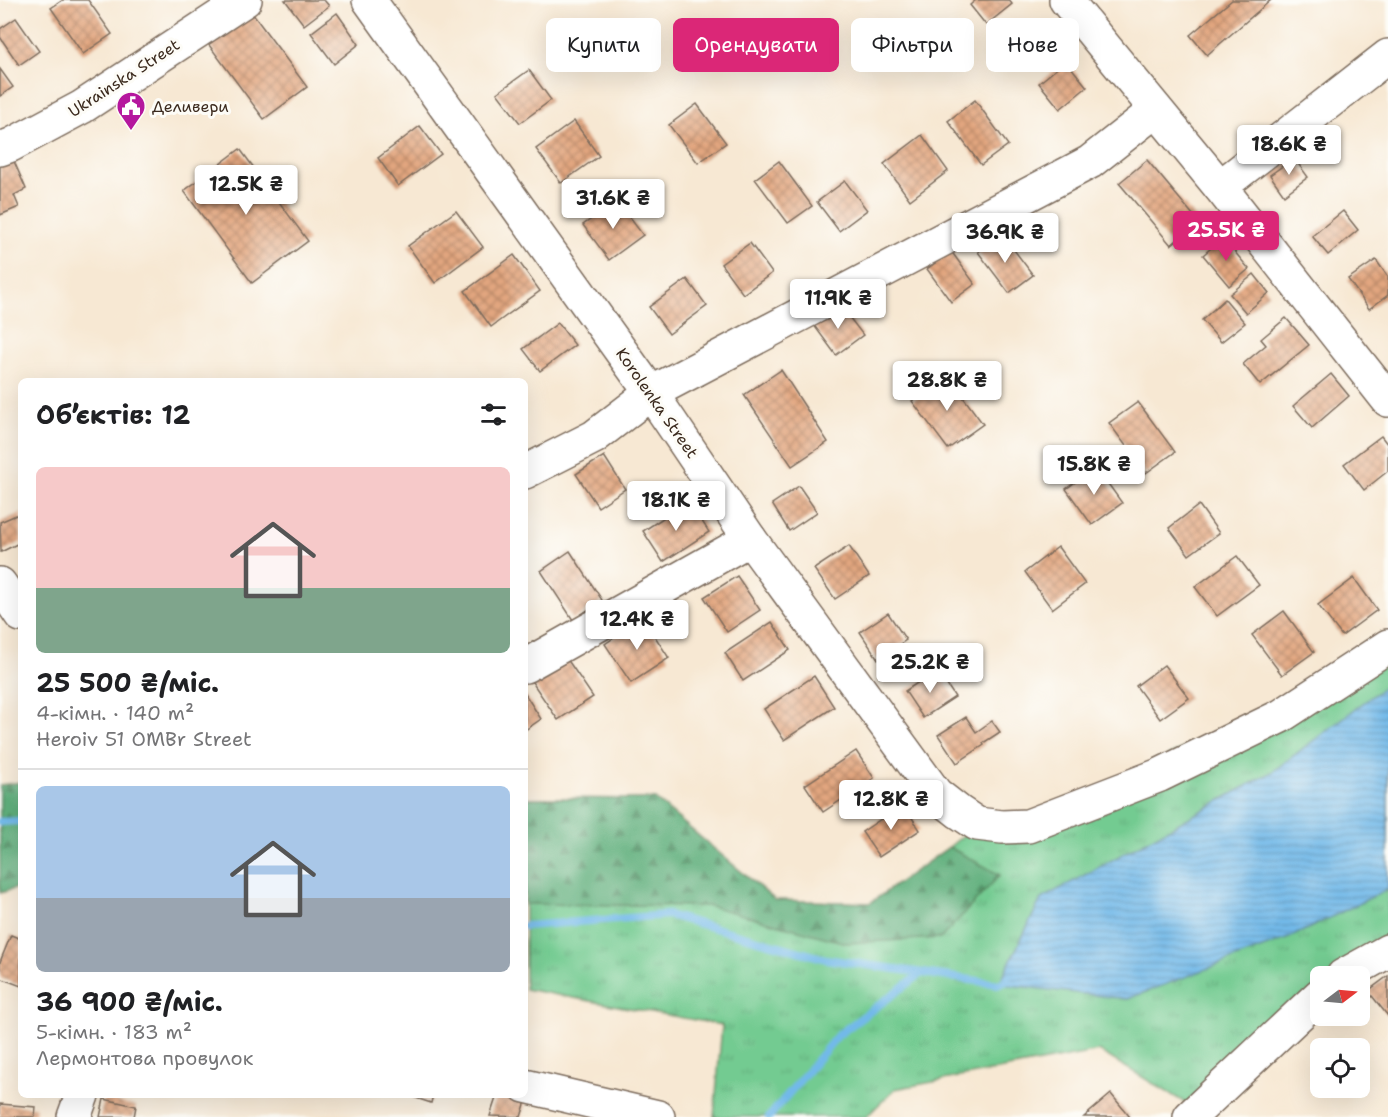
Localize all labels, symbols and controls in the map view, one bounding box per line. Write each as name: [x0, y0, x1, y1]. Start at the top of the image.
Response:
chip: Купити: [546, 18, 661, 72]
chip: Орендувати: [673, 18, 839, 72]
chip: Фільтри: [851, 18, 974, 72]
chip: Нове: [986, 18, 1079, 72]
street label: Ukrainska Street: [64, 34, 184, 122]
public building icon: Деливери: [115, 90, 147, 132]
place label: Деливери: [152, 96, 229, 117]
pin: 18.6K ₴: [1234, 125, 1344, 176]
text: 18.6K ₴: [1251, 131, 1327, 157]
pin: 12.5K ₴: [191, 165, 301, 216]
text: 12.5K ₴: [209, 171, 283, 197]
pin: 31.6K ₴: [558, 179, 668, 230]
text: 31.6K ₴: [576, 185, 650, 211]
pin: 25.5K ₴: [1171, 211, 1281, 262]
pin: 36.9K ₴: [950, 213, 1060, 264]
text: 25.5K ₴: [1187, 217, 1265, 243]
text: 36.9K ₴: [966, 219, 1044, 245]
pin: 11.9K ₴: [783, 279, 893, 330]
text: 11.9K ₴: [804, 285, 872, 311]
street label: Korolenka Street: [611, 344, 703, 462]
pin: 28.8K ₴: [892, 361, 1002, 412]
text: 28.8K ₴: [907, 367, 987, 393]
text: Об’єктів: 12: [36, 397, 190, 432]
icon: filters: [477, 398, 510, 431]
pin: 15.8K ₴: [1039, 445, 1149, 496]
text: 15.8K ₴: [1057, 451, 1131, 477]
pin: 18.1K ₴: [621, 481, 731, 532]
text: 18.1K ₴: [641, 487, 711, 513]
icon: home: [219, 506, 327, 614]
pin: 12.4K ₴: [582, 600, 692, 651]
text: 12.4K ₴: [600, 606, 674, 632]
pin: 25.2K ₴: [875, 643, 985, 694]
text: 25.2K ₴: [890, 649, 970, 675]
text: 25 500 ₴/міс.: [36, 665, 219, 700]
text: 4-кімн. · 140 m²: [36, 700, 194, 726]
text: Heroiv 51 OMBr Street: [36, 726, 252, 752]
pin: 12.8K ₴: [836, 780, 946, 831]
text: 12.8K ₴: [853, 786, 929, 812]
icon: home: [219, 825, 327, 933]
north arrow: [1310, 966, 1370, 1026]
map controls: [1310, 966, 1370, 1098]
text: 36 900 ₴/міс.: [36, 984, 223, 1019]
text: 5-кімн. · 183 m²: [36, 1019, 192, 1045]
button: locate: [1310, 1038, 1370, 1098]
text: Лермонтова провулок: [36, 1045, 253, 1071]

